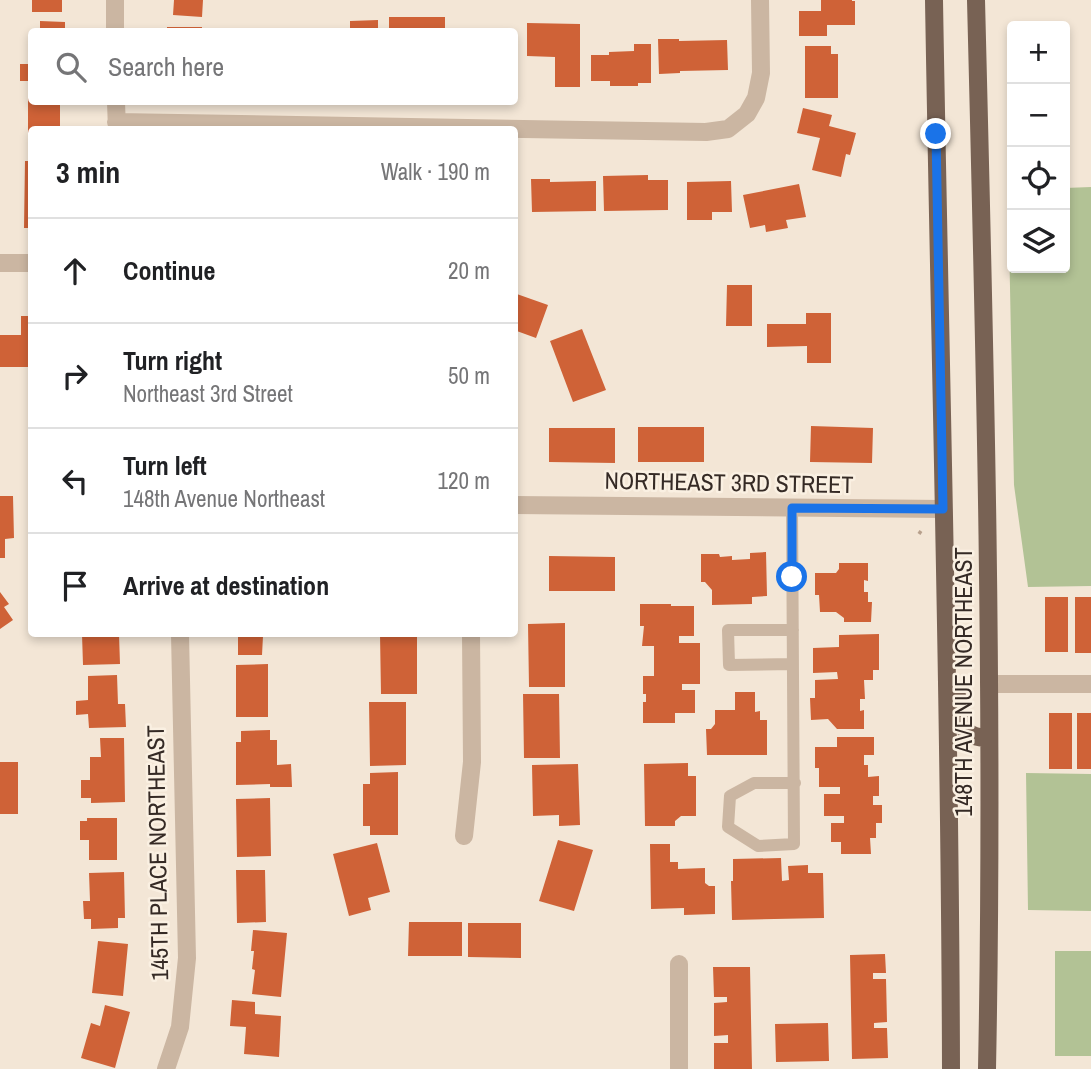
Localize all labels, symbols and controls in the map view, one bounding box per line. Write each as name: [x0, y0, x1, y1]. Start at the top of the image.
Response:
map controls: [1007, 21, 1070, 273]
button: +: [1007, 21, 1070, 84]
search box: [28, 28, 518, 105]
icon: search: [52, 48, 90, 86]
text: Search here: [108, 49, 224, 84]
button: −: [1007, 84, 1070, 147]
route end: [920, 118, 951, 149]
button: locate: [1007, 147, 1070, 210]
text: 3 min: [56, 152, 120, 192]
text: Walk · 190 m: [381, 156, 490, 187]
button: layers: [1007, 210, 1070, 273]
icon: ahead: [56, 252, 94, 290]
text: Continue: [123, 253, 215, 288]
text: 20 m: [448, 255, 490, 286]
text: Turn right: [123, 343, 222, 378]
icon: right: [56, 357, 94, 395]
text: 50 m: [448, 360, 490, 391]
text: Northeast 3rd Street: [123, 378, 293, 409]
text: Turn left: [123, 448, 207, 483]
icon: left: [56, 462, 94, 500]
street label: NORTHEAST 3RD STREET: [604, 464, 854, 500]
text: 120 m: [438, 465, 490, 496]
text: 148th Avenue Northeast: [123, 483, 325, 514]
street label: 148TH AVENUE NORTHEAST: [947, 547, 979, 817]
route start: [776, 561, 807, 592]
icon: arrive: [56, 567, 94, 605]
text: Arrive at destination: [123, 568, 329, 603]
street label: 145TH PLACE NORTHEAST: [139, 725, 175, 981]

